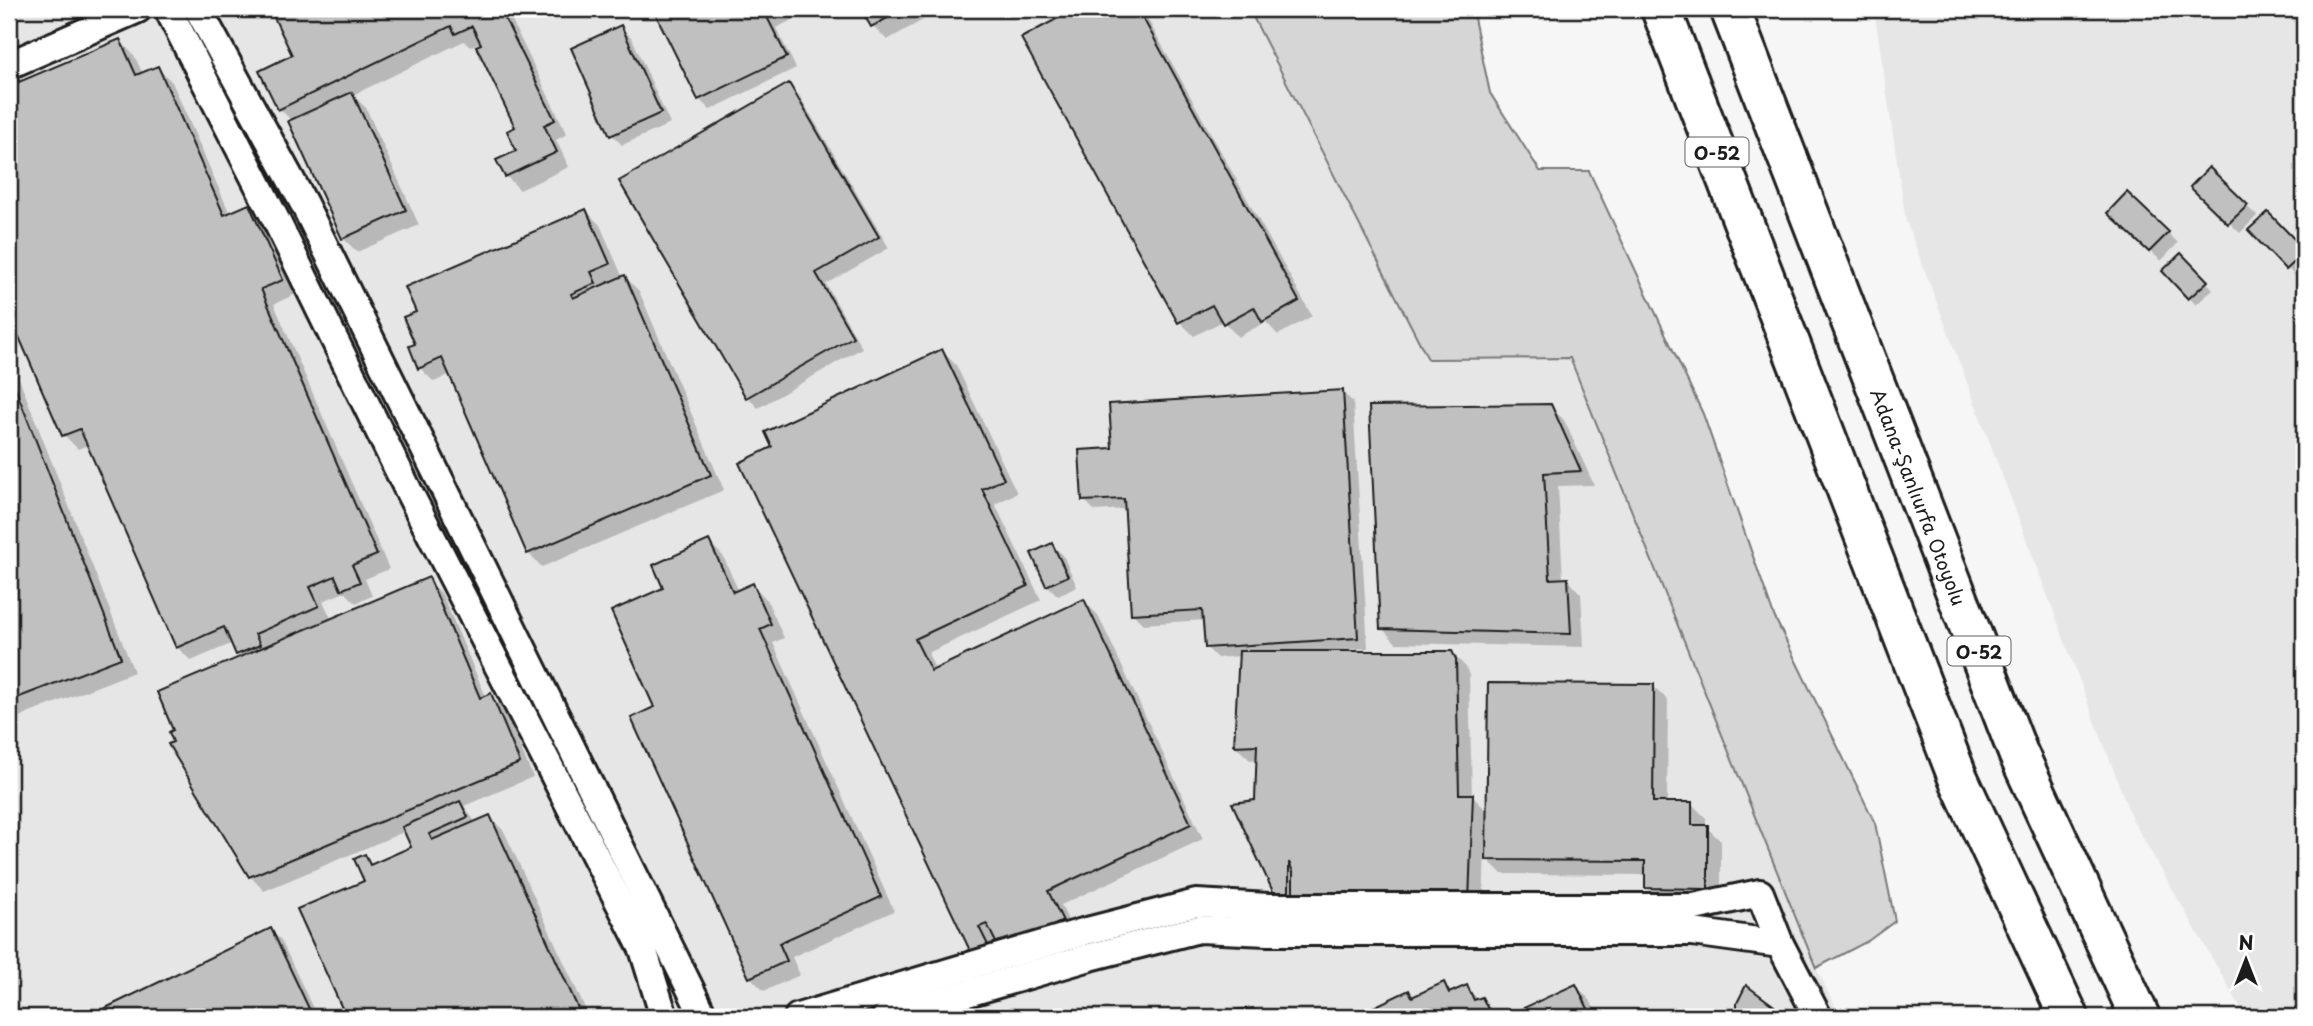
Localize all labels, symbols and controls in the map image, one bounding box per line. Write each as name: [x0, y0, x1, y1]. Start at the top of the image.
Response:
road number: O-52: [1686, 138, 1748, 167]
street label: Adana-Şanlıurfa Otoyolu: [1864, 384, 1973, 609]
road number: O-52: [1948, 636, 2010, 666]
north arrow: [2212, 925, 2282, 995]
text: N: [2238, 928, 2254, 956]

